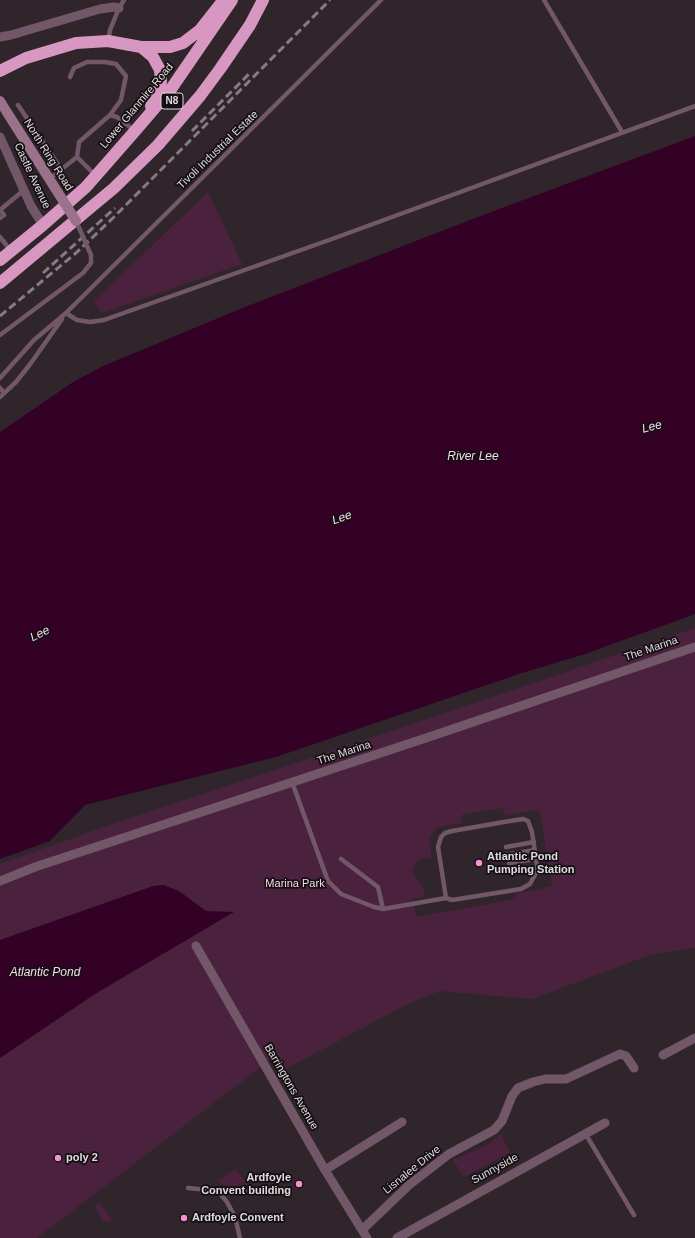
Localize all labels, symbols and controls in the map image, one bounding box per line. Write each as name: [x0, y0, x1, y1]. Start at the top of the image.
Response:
street label: Lower Glanmire Road: [98, 61, 176, 151]
road number: N8: [161, 93, 183, 109]
street label: Tivoli Industrial Estate: [175, 108, 261, 192]
street label: North Ring Road: [21, 117, 75, 193]
street label: Castle Avenue: [11, 141, 53, 211]
water label: Lee: [641, 418, 663, 436]
water label: River Lee: [447, 450, 499, 464]
water label: Lee: [330, 508, 354, 528]
water label: Lee: [28, 623, 52, 645]
street label: The Marina: [623, 634, 679, 664]
street label: The Marina: [316, 738, 372, 768]
place label: Atlantic Pond Pumping Station: [487, 850, 574, 876]
marker: Atlantic Pond Pumping Station: [474, 858, 484, 868]
park label: Marina Park: [265, 877, 325, 891]
water label: Atlantic Pond: [10, 966, 80, 980]
street label: Barringtons Avenue: [261, 1042, 321, 1132]
street label: Lisnalee Drive: [381, 1143, 443, 1197]
place label: poly 2: [66, 1151, 98, 1165]
street label: Sunnyside: [469, 1151, 521, 1187]
marker: poly 2: [53, 1153, 63, 1163]
place label: Ardfoyle Convent building: [201, 1171, 291, 1197]
marker: Ardfoyle Convent building: [294, 1179, 304, 1189]
place label: Ardfoyle Convent: [192, 1211, 284, 1225]
marker: Ardfoyle Convent: [179, 1213, 189, 1223]

